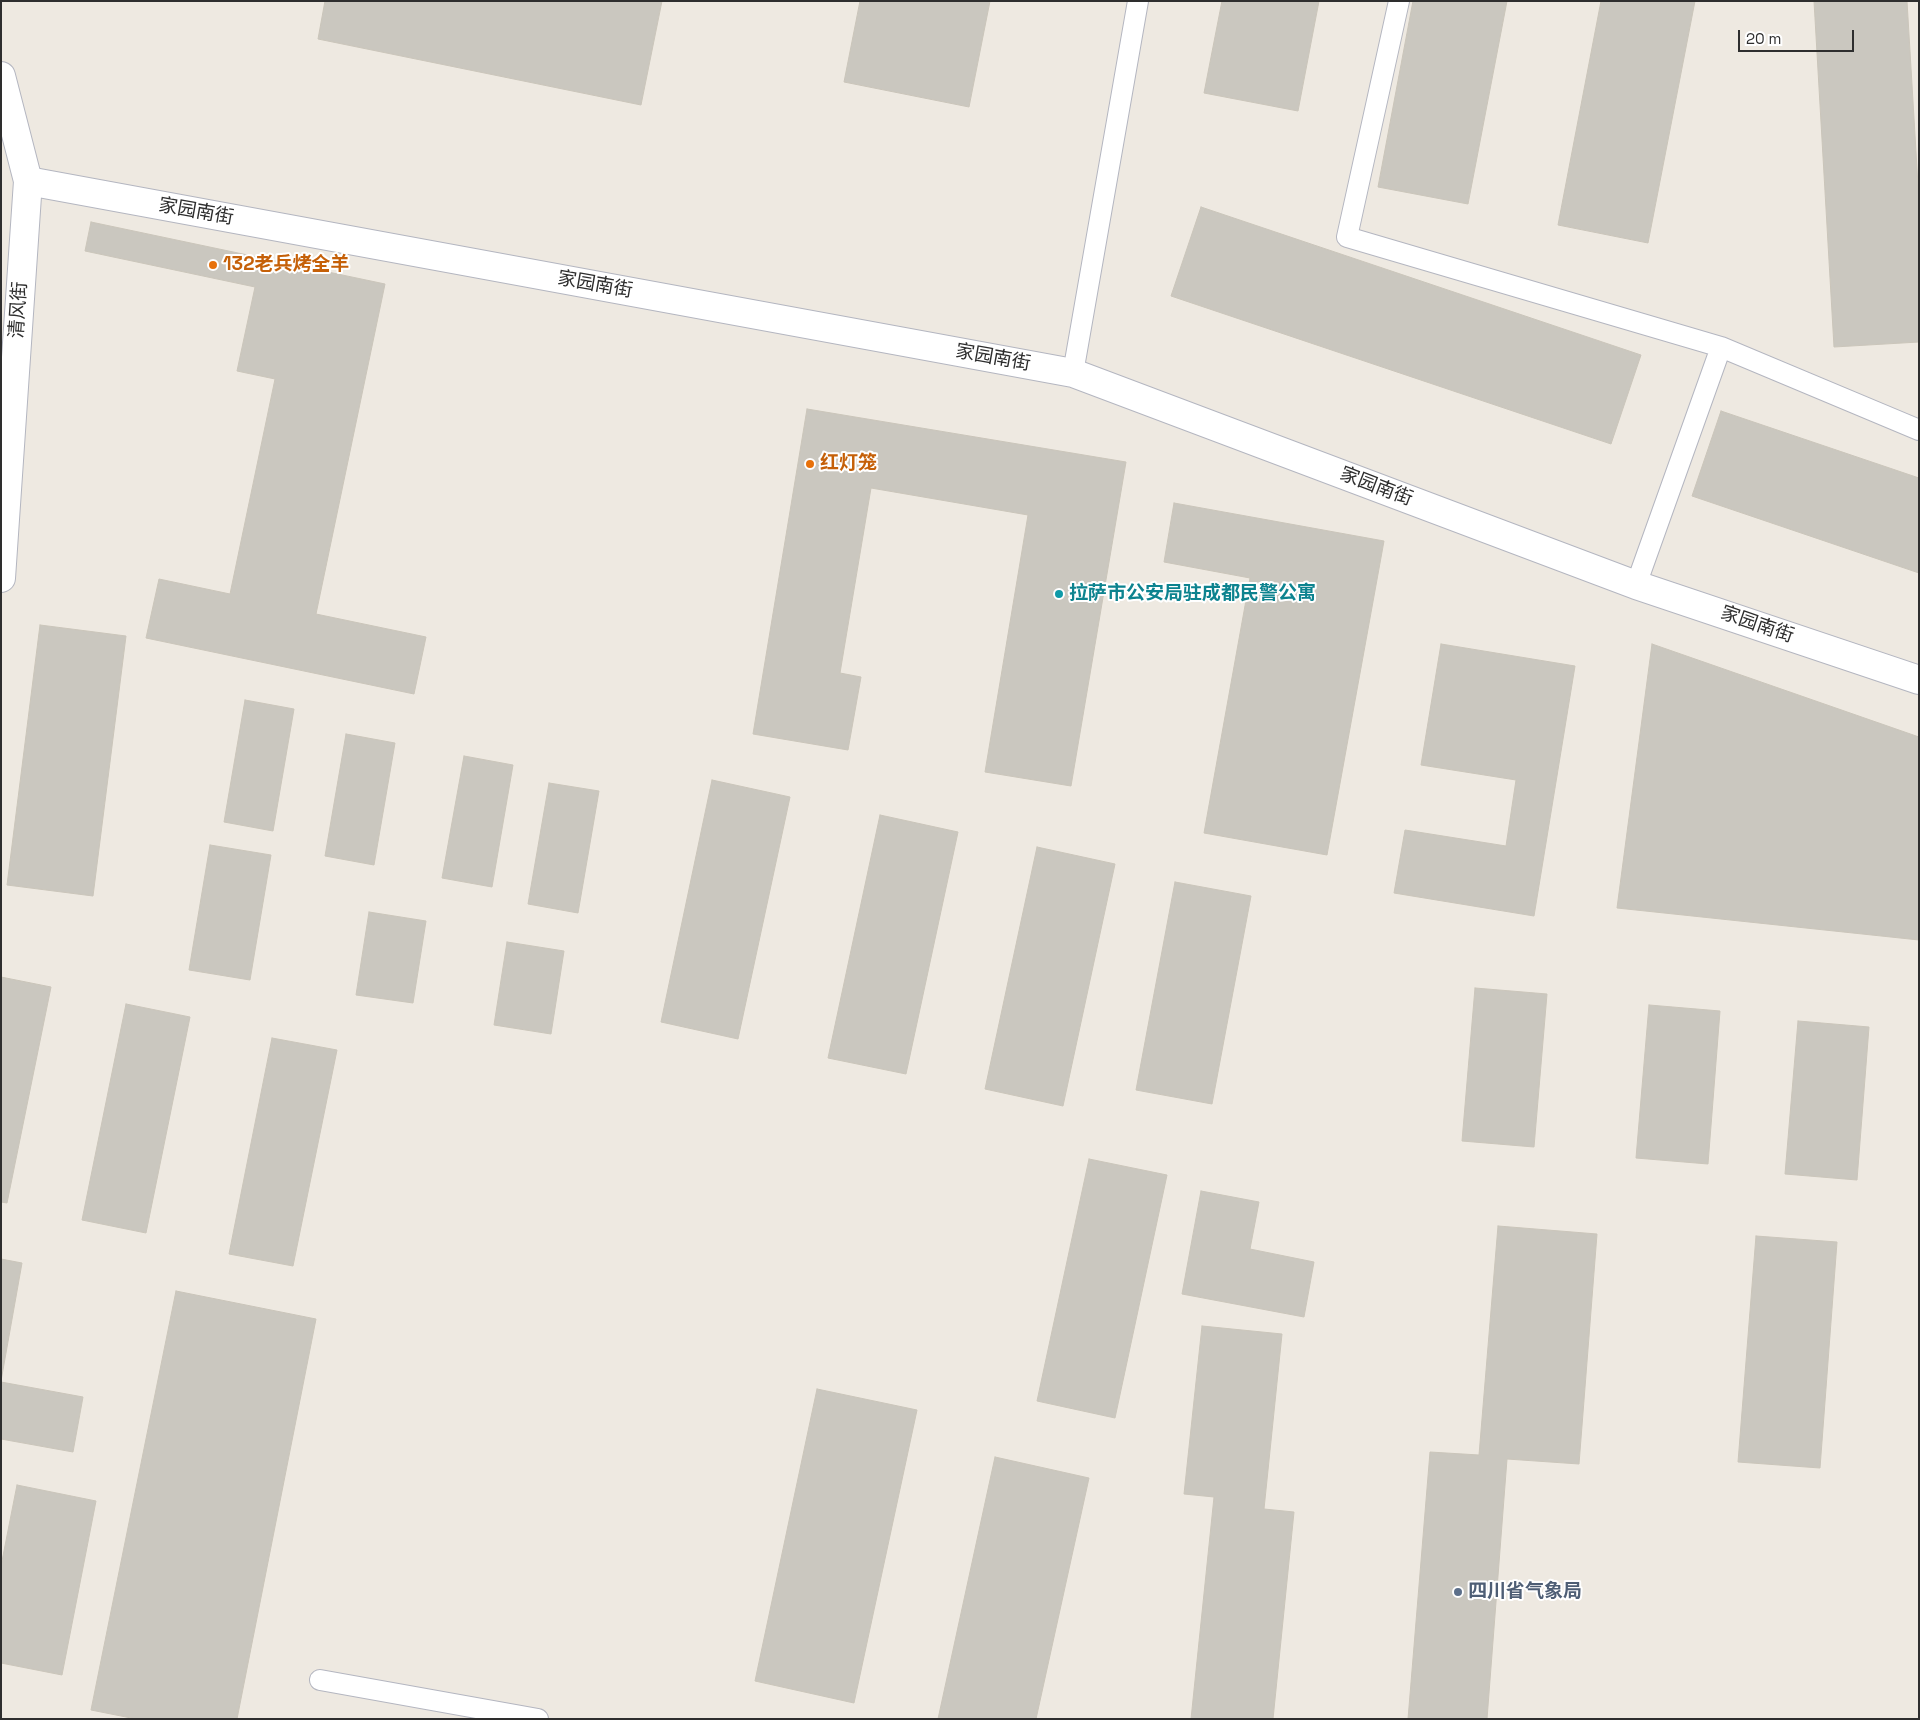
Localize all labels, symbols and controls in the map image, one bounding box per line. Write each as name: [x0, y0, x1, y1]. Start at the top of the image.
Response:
scale bar: [1740, 20, 1856, 52]
text: 20 m: [1746, 29, 1781, 48]
street label: 家园南街: [157, 194, 235, 230]
place label: 132老兵烤全羊: [223, 254, 349, 276]
marker: 132老兵烤全羊: [207, 259, 219, 271]
street label: 家园南街: [556, 267, 634, 303]
street label: 清风街: [6, 281, 32, 339]
street label: 家园南街: [954, 340, 1032, 376]
place label: 红灯笼: [820, 453, 877, 475]
marker: 红灯笼: [804, 458, 816, 470]
street label: 家园南街: [1336, 463, 1416, 511]
place label: 拉萨市公安局驻成都民警公寓: [1069, 583, 1316, 605]
marker: 拉萨市公安局驻成都民警公寓: [1053, 588, 1065, 600]
street label: 家园南街: [1717, 602, 1797, 648]
place label: 四川省气象局: [1468, 1581, 1582, 1603]
marker: 四川省气象局: [1452, 1586, 1464, 1598]

